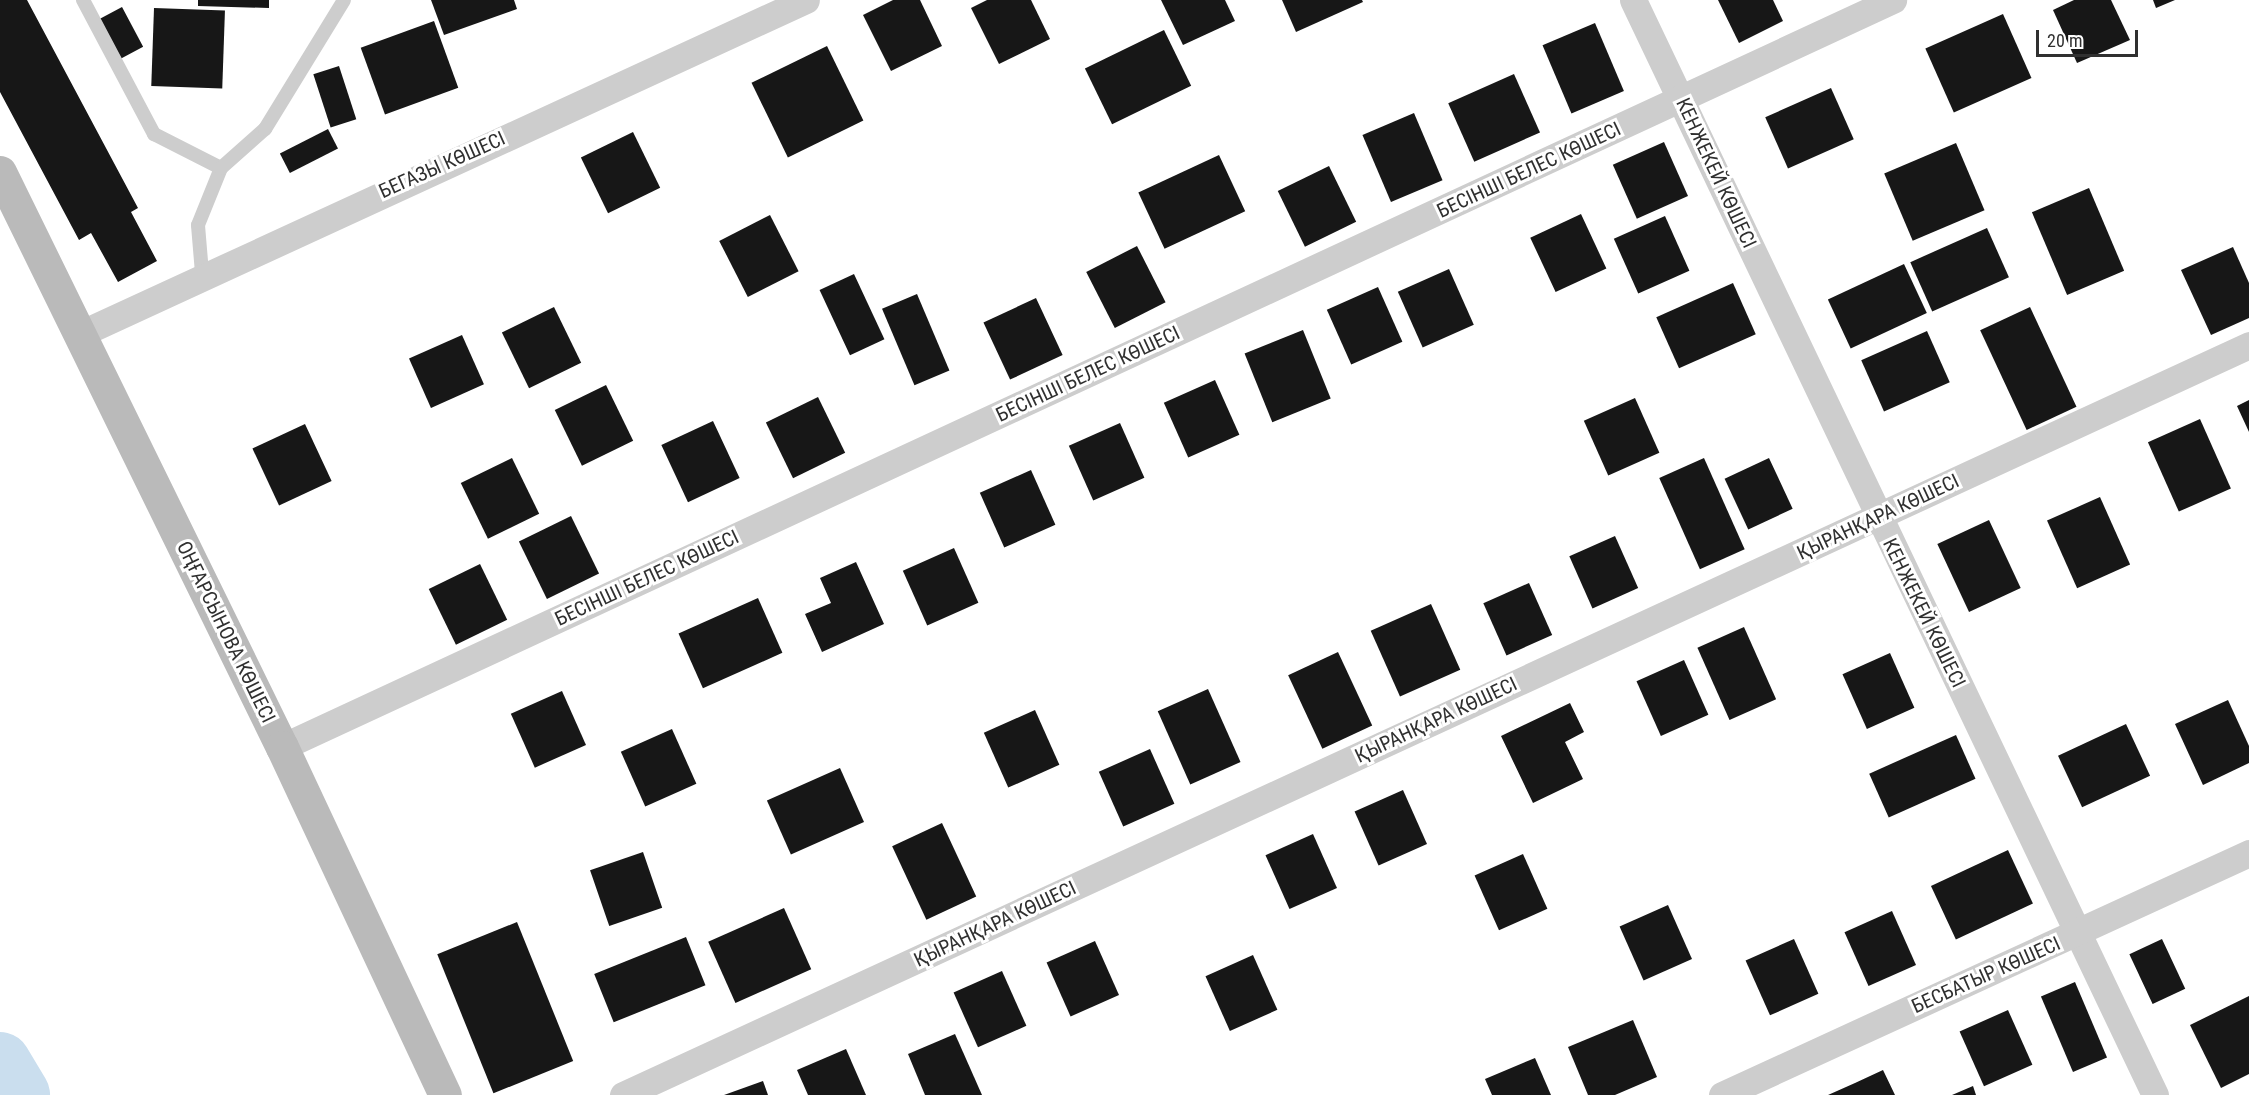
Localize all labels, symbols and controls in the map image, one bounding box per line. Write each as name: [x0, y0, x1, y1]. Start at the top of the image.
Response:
scale bar: [2039, 18, 2141, 56]
text: 20 m: [2047, 30, 2082, 51]
street label: КЕНЖЕКЕЙ КӨШЕСІ: [1671, 94, 1761, 252]
street label: БЕСІНШІ БЕЛЕС КӨШЕСІ: [1433, 117, 1625, 223]
street label: БЕГАЗЫ КӨШЕСІ: [375, 126, 509, 204]
street label: БЕСІНШІ БЕЛЕС КӨШЕСІ: [992, 321, 1184, 427]
street label: ҚЫРАНҚАРА КӨШЕСІ: [1793, 469, 1963, 565]
street label: БЕСІНШІ БЕЛЕС КӨШЕСІ: [551, 525, 743, 631]
street label: КЕНЖЕКЕЙ КӨШЕСІ: [1877, 535, 1971, 691]
street label: ОҢҒАРСЫНОВА КӨШЕСІ: [172, 537, 280, 727]
street label: ҚЫРАНҚАРА КӨШЕСІ: [1351, 672, 1521, 768]
street label: ҚЫРАНҚАРА КӨШЕСІ: [910, 876, 1080, 972]
street label: БЕСБАТЫР КӨШЕСІ: [1908, 931, 2064, 1019]

